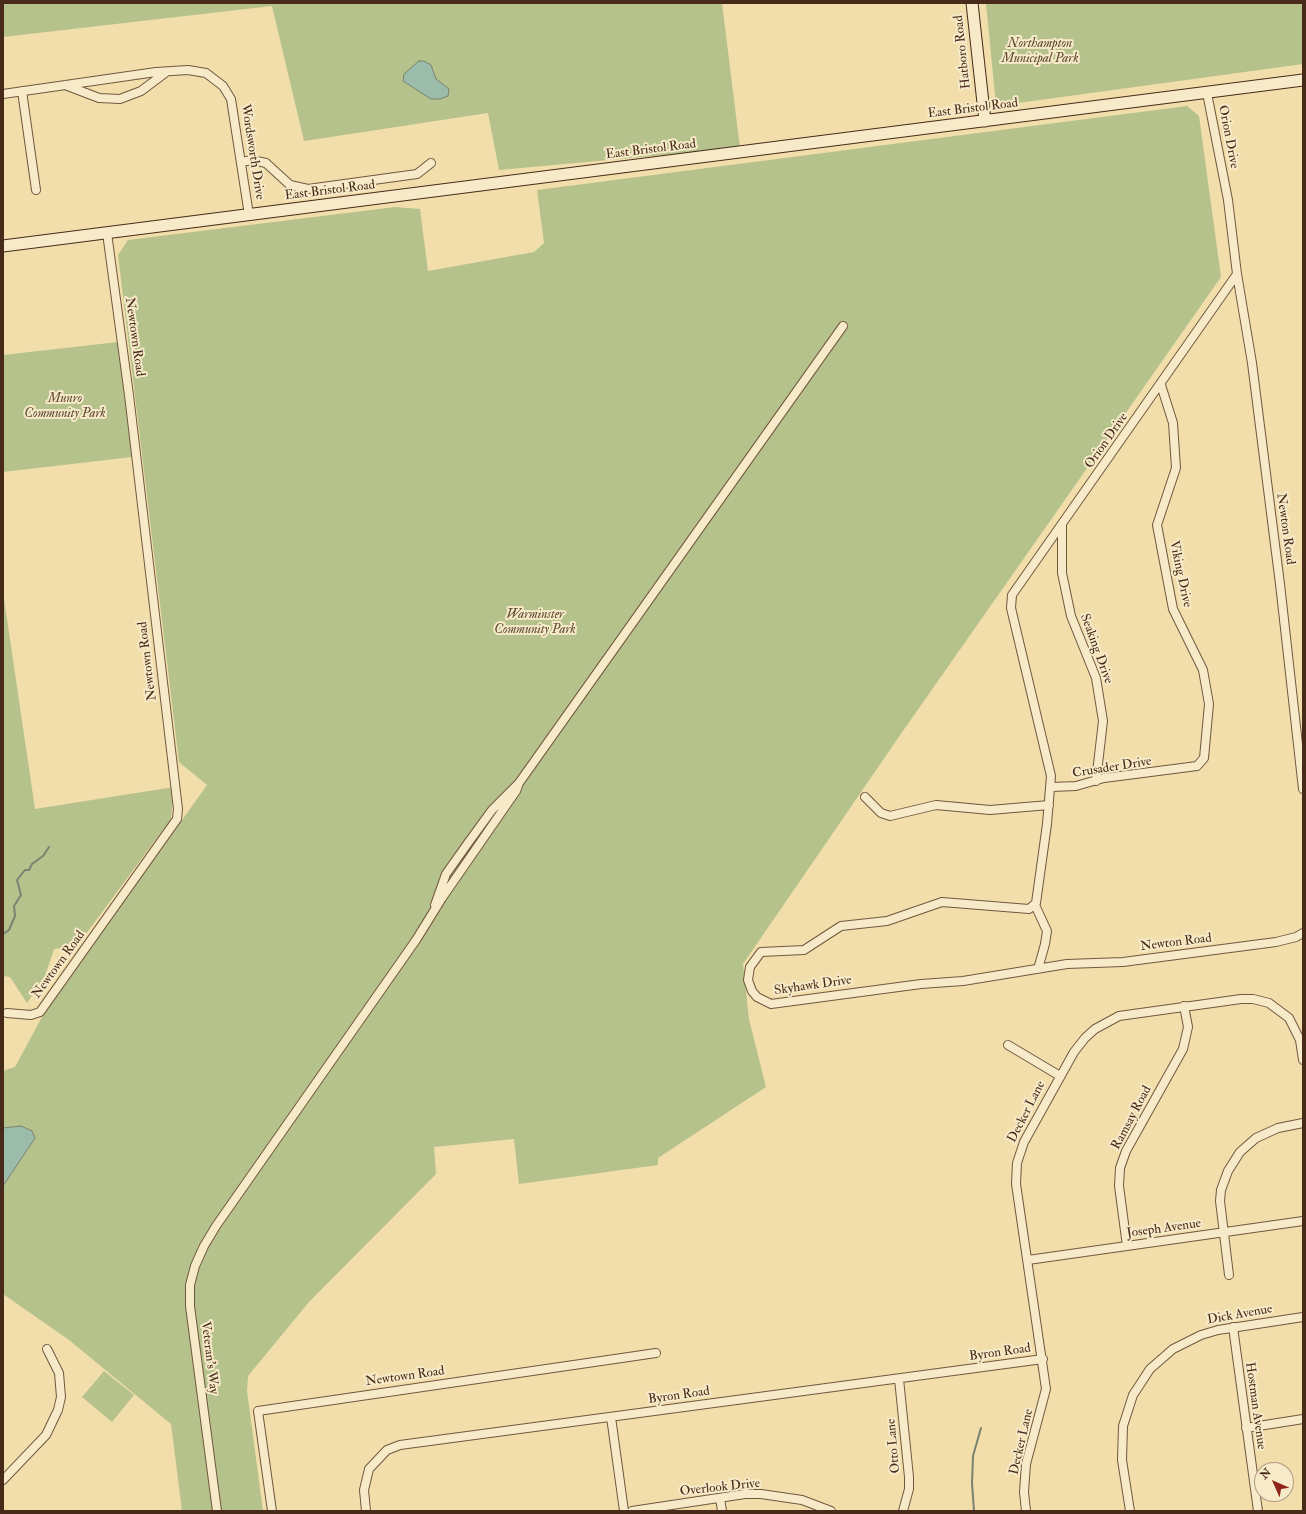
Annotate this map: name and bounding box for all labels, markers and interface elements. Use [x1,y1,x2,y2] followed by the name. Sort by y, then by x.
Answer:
[951,14,975,90] street label: Hatboro Road
[1001,36,1079,67] park label: Northampton Municipal Park
[927,96,1019,122] street label: East Bristol Road
[237,103,267,201] street label: Wordsworth Drive
[1214,104,1242,170] street label: Orion Drive
[605,137,697,163] street label: East Bristol Road
[284,178,376,204] street label: East Bristol Road
[121,296,147,378] street label: Newtown Road
[24,391,106,422] park label: Munro Community Park
[1082,410,1132,472] street label: Orion Drive
[1272,492,1298,566] street label: Newton Road
[1165,539,1195,609] street label: Viking Drive
[494,607,576,638] park label: Warminster Community Park
[1076,612,1116,686] street label: Seaking Drive
[135,620,161,702] street label: Newtown Road
[1071,754,1153,782] street label: Crusader Drive
[29,928,89,1002] street label: Newtown Road
[1139,931,1213,955] street label: Newton Road
[773,973,853,999] street label: Skyhawk Drive
[1005,1079,1049,1145] street label: Decker Lane
[1109,1083,1155,1153] street label: Ramsay Road
[1126,1216,1202,1242] street label: Joseph Avenue
[1206,1302,1274,1328] street label: Dick Avenue
[197,1321,221,1395] street label: Veteran's Way
[968,1341,1032,1365] street label: Byron Road
[1241,1361,1269,1451] street label: Hostman Avenue
[364,1364,446,1390] street label: Newtown Road
[647,1384,711,1408] street label: Byron Road
[1007,1408,1037,1476] street label: Decker Lane
[884,1418,904,1474] street label: Otto Lane
[1254,1462,1294,1502] north arrow
[1258,1466,1274,1482] text: N
[679,1476,761,1500] street label: Overlook Drive

